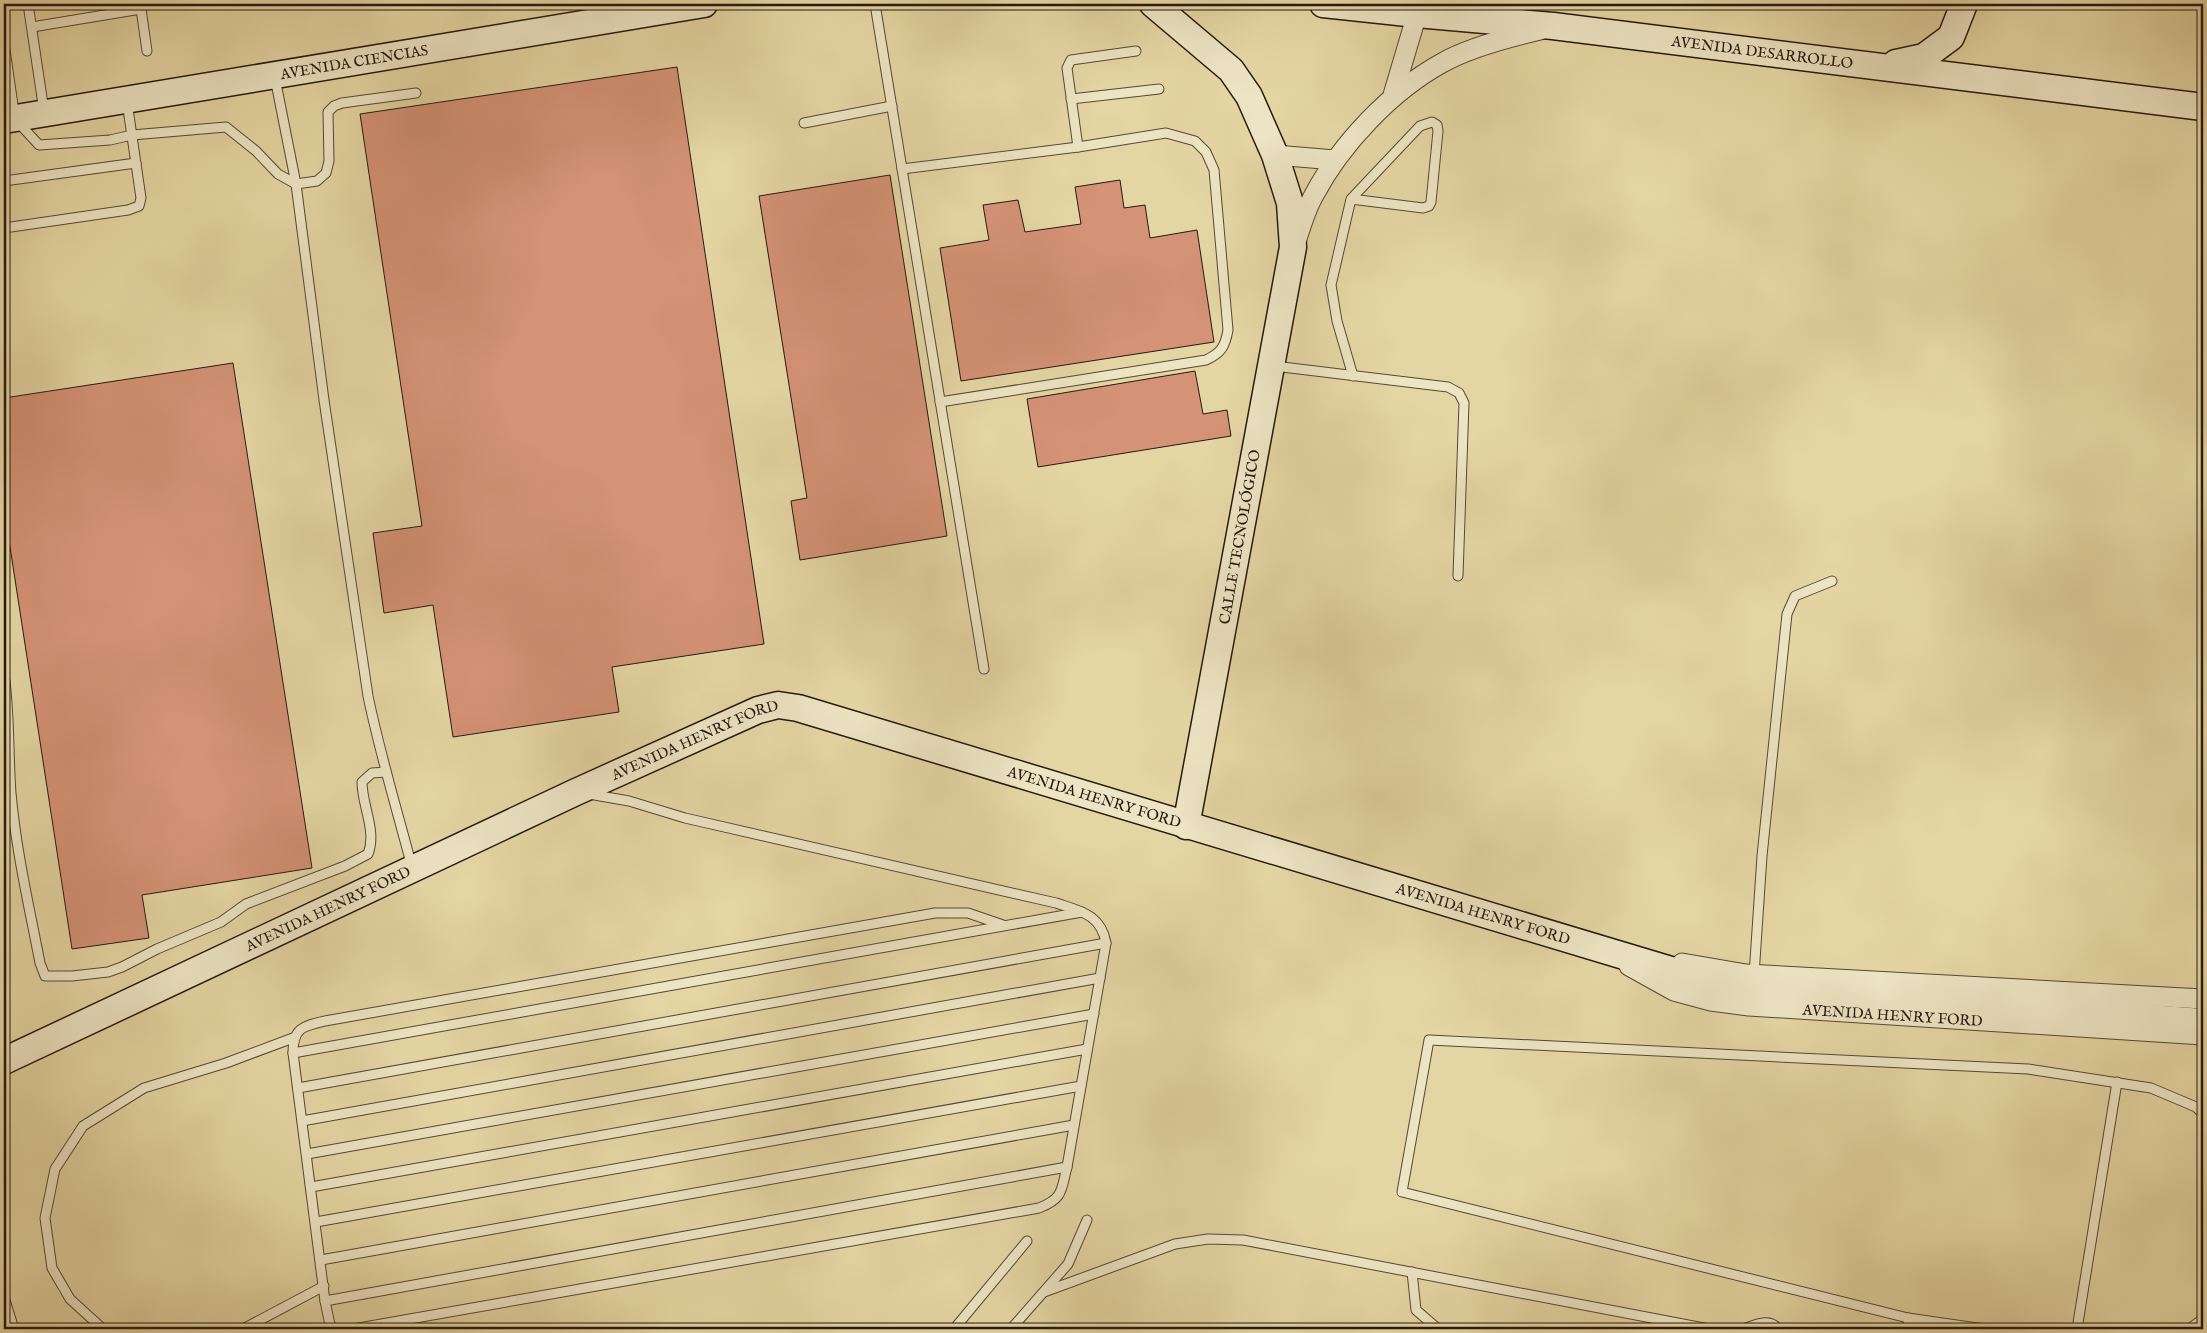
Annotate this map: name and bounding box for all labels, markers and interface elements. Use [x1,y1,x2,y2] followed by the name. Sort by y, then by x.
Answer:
[1669,31,1854,73] street label: AVENIDA DESARROLLO
[278,40,430,84] street label: AVENIDA CIENCIAS
[1215,448,1265,626] street label: CALLE TECNOLÓGICO
[607,696,780,785] street label: AVENIDA HENRY FORD
[1004,762,1184,832] street label: AVENIDA HENRY FORD
[241,862,414,956] street label: AVENIDA HENRY FORD
[1393,878,1572,949] street label: AVENIDA HENRY FORD
[1801,1000,1983,1030] street label: AVENIDA HENRY FORD

